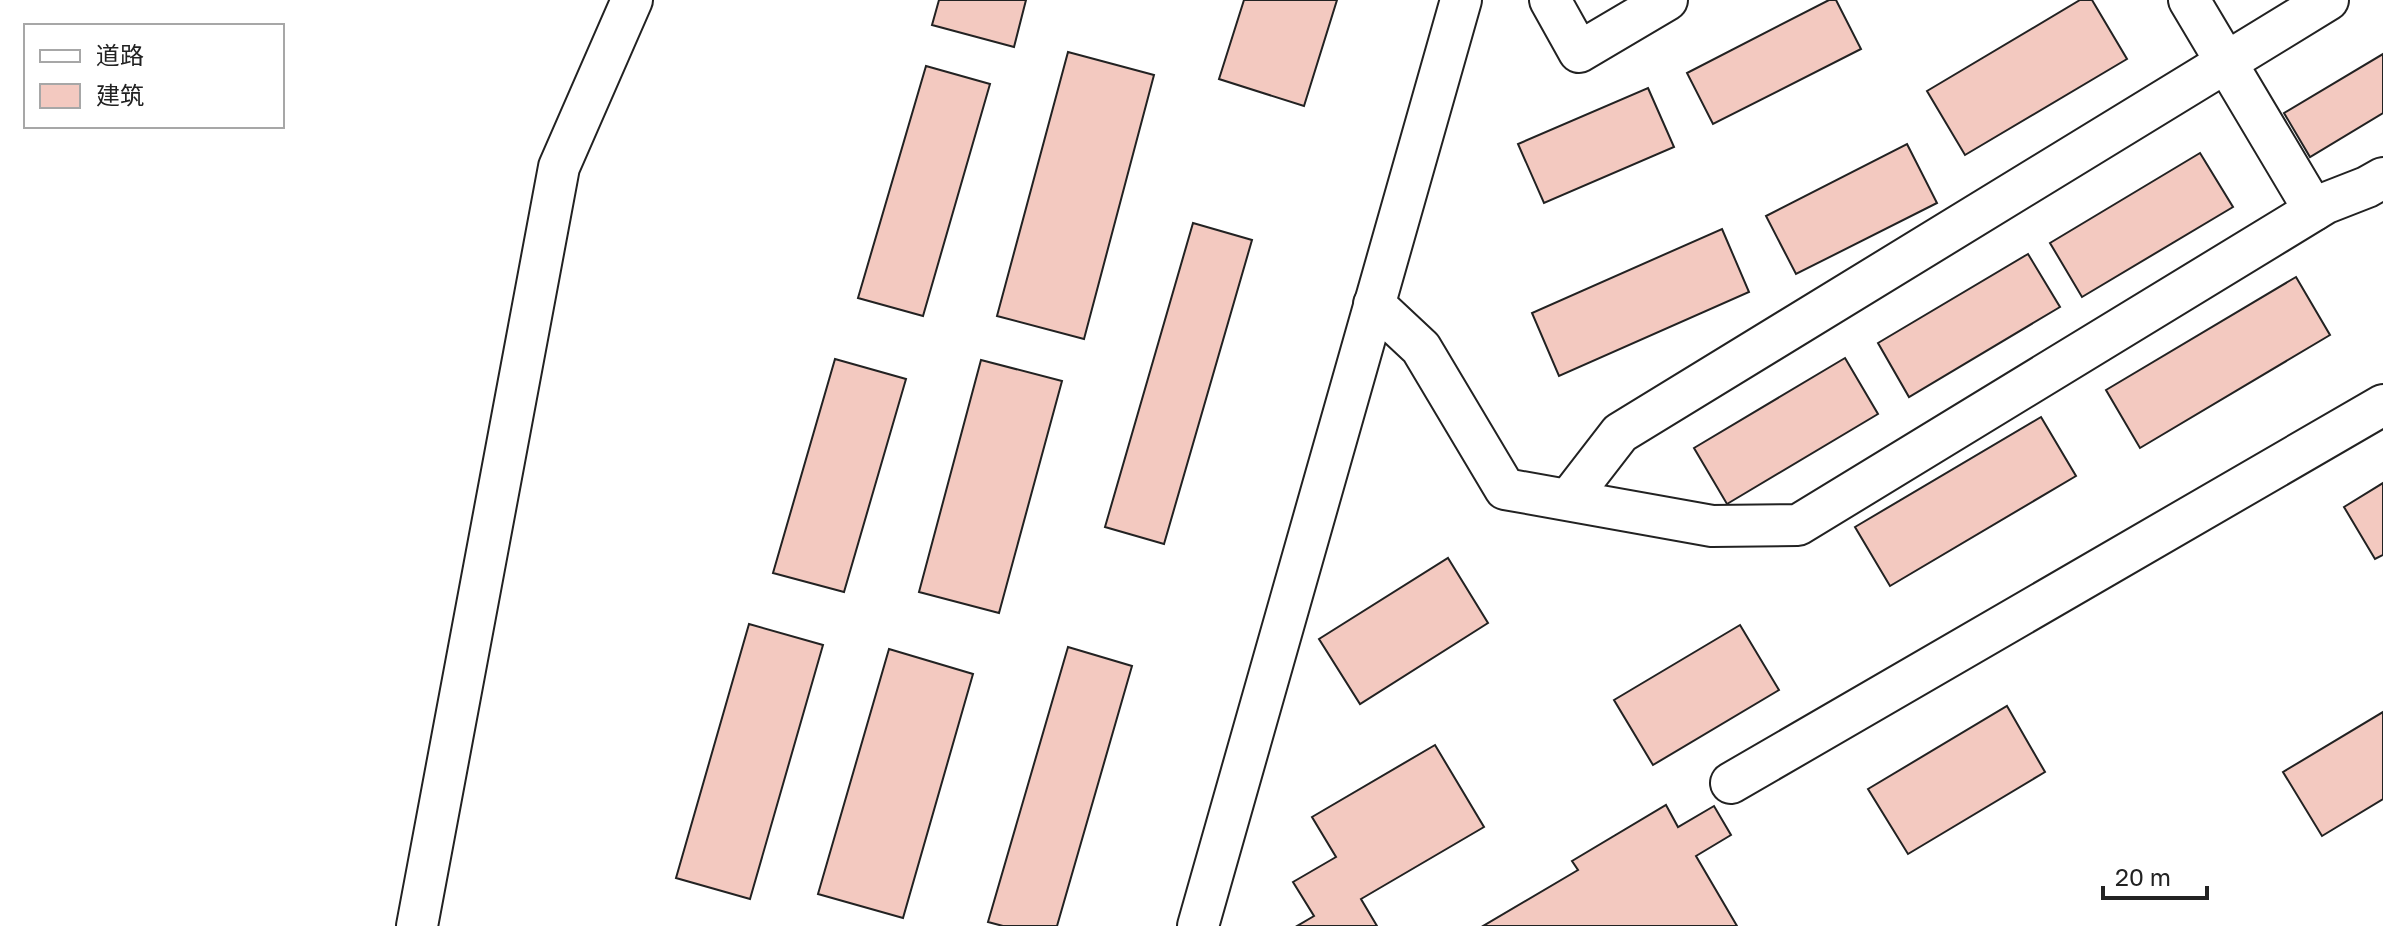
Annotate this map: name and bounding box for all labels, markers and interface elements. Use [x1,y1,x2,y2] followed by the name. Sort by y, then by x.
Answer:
[24,24,284,128] legend
[96,40,144,69] text: 道路
[96,80,144,109] text: 建筑
[2103,850,2207,900] scale bar
[2115,862,2171,891] text: 20 m

